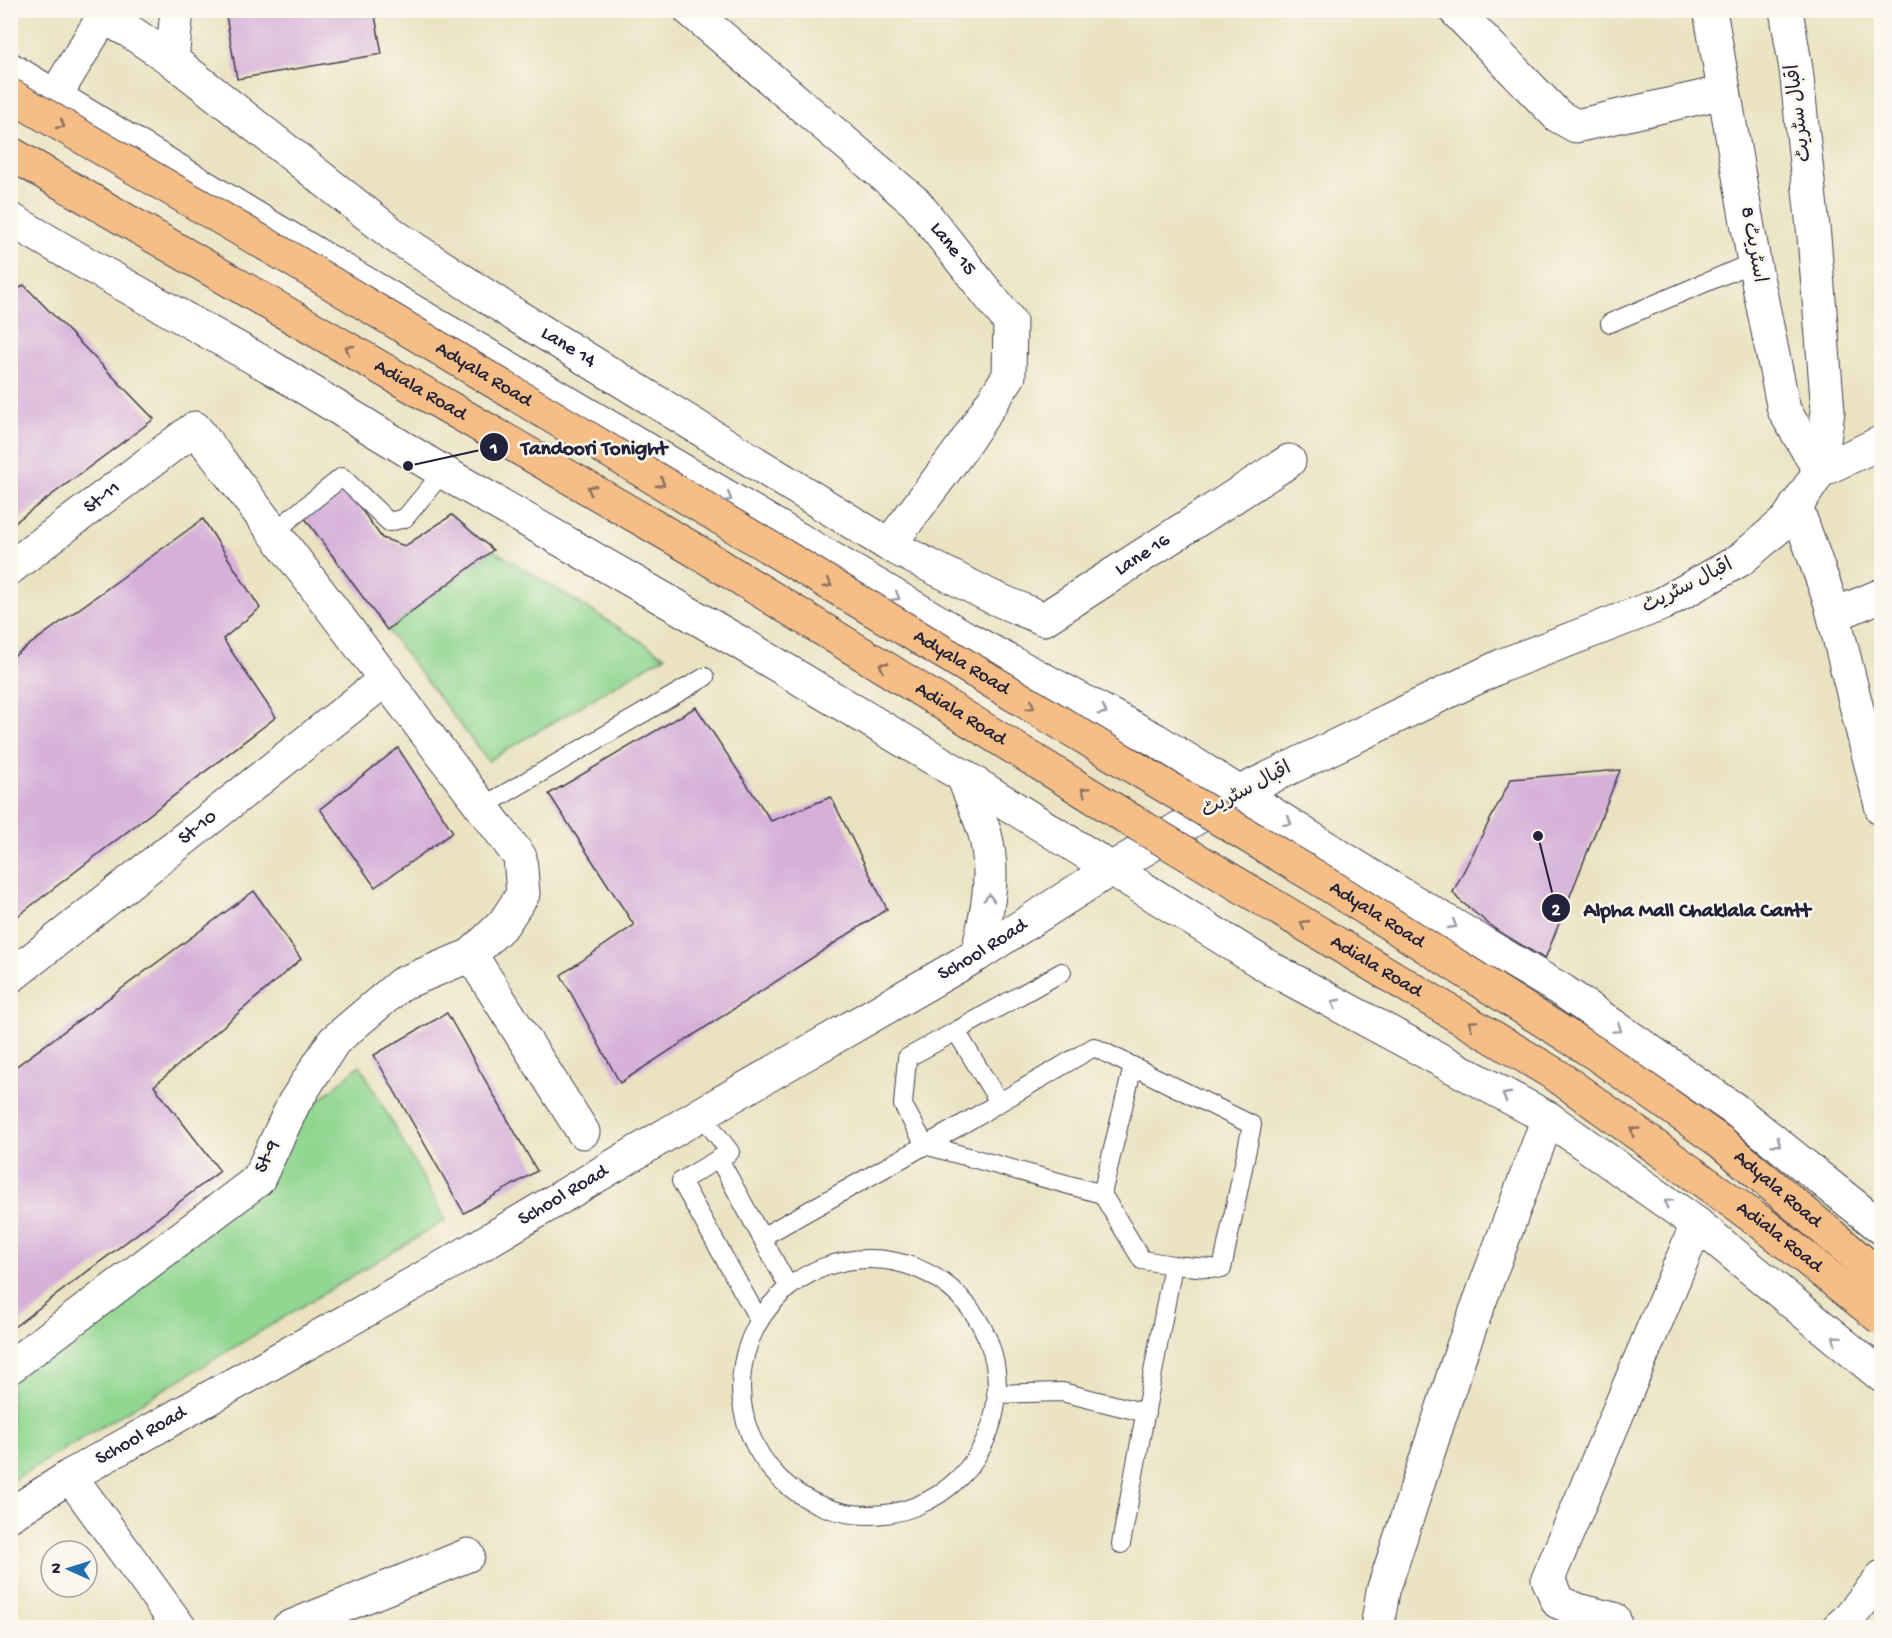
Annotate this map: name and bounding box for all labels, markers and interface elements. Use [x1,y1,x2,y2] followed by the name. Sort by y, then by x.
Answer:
[1782,63,1817,163] street label: اقبال سٹریٹ
[55,117,65,129] one-way arrow
[1734,205,1771,285] street label: اسٹریٹ 8
[924,218,981,280] street label: Lane 15
[536,322,600,374] street label: Lane 14
[431,337,538,414] street label: Adyala Road
[345,345,355,357] one-way arrow
[370,355,472,428] street label: Adiala Road
[479,427,679,466] callout: Tandoori Tonight
[519,438,669,463] text: Tandoori Tonight
[489,439,498,460] text: 1
[655,476,665,488] one-way arrow
[80,477,125,519] street label: St-11
[587,485,597,497] one-way arrow
[722,490,732,502] one-way arrow
[1111,529,1175,582] street label: Lane 16
[1638,553,1737,620] street label: اقبال سٹریٹ
[822,576,832,588] one-way arrow
[890,589,900,601] one-way arrow
[909,625,1016,702] street label: Adyala Road
[879,662,889,674] one-way arrow
[911,678,1012,753] street label: Adiala Road
[1025,698,1035,710] one-way arrow
[1097,704,1108,716] one-way arrow
[1198,757,1296,824] street label: اقبال سٹریٹ
[1081,787,1092,798] one-way arrow
[174,806,222,850] street label: St-10
[1282,815,1292,827] one-way arrow
[1325,877,1431,955] street label: Adyala Road
[1541,889,1822,928] callout: Alpha Mall Chaklala Cantt
[982,893,995,902] one-way arrow
[1582,900,1813,925] text: Alpha Mall Chaklala Cantt
[1552,901,1561,922] text: 2
[934,913,1034,986] street label: School Road
[1447,918,1457,930] one-way arrow
[1300,919,1310,931] one-way arrow
[1326,931,1428,1005] street label: Adiala Road
[1330,999,1341,1010] one-way arrow
[1468,1019,1478,1031] one-way arrow
[1612,1022,1623,1033] one-way arrow
[1502,1091,1513,1103] one-way arrow
[1630,1127,1641,1138] one-way arrow
[1770,1136,1781,1147] one-way arrow
[250,1137,286,1177] street label: St-9
[1728,1146,1828,1235] street label: Adyala Road
[514,1159,614,1231] street label: School Road
[1731,1197,1829,1280] street label: Adiala Road
[1664,1199,1675,1210] one-way arrow
[1832,1335,1843,1346] one-way arrow
[92,1400,192,1471] street label: School Road
[39,1539,99,1599] north arrow
[48,1562,67,1574] text: N

